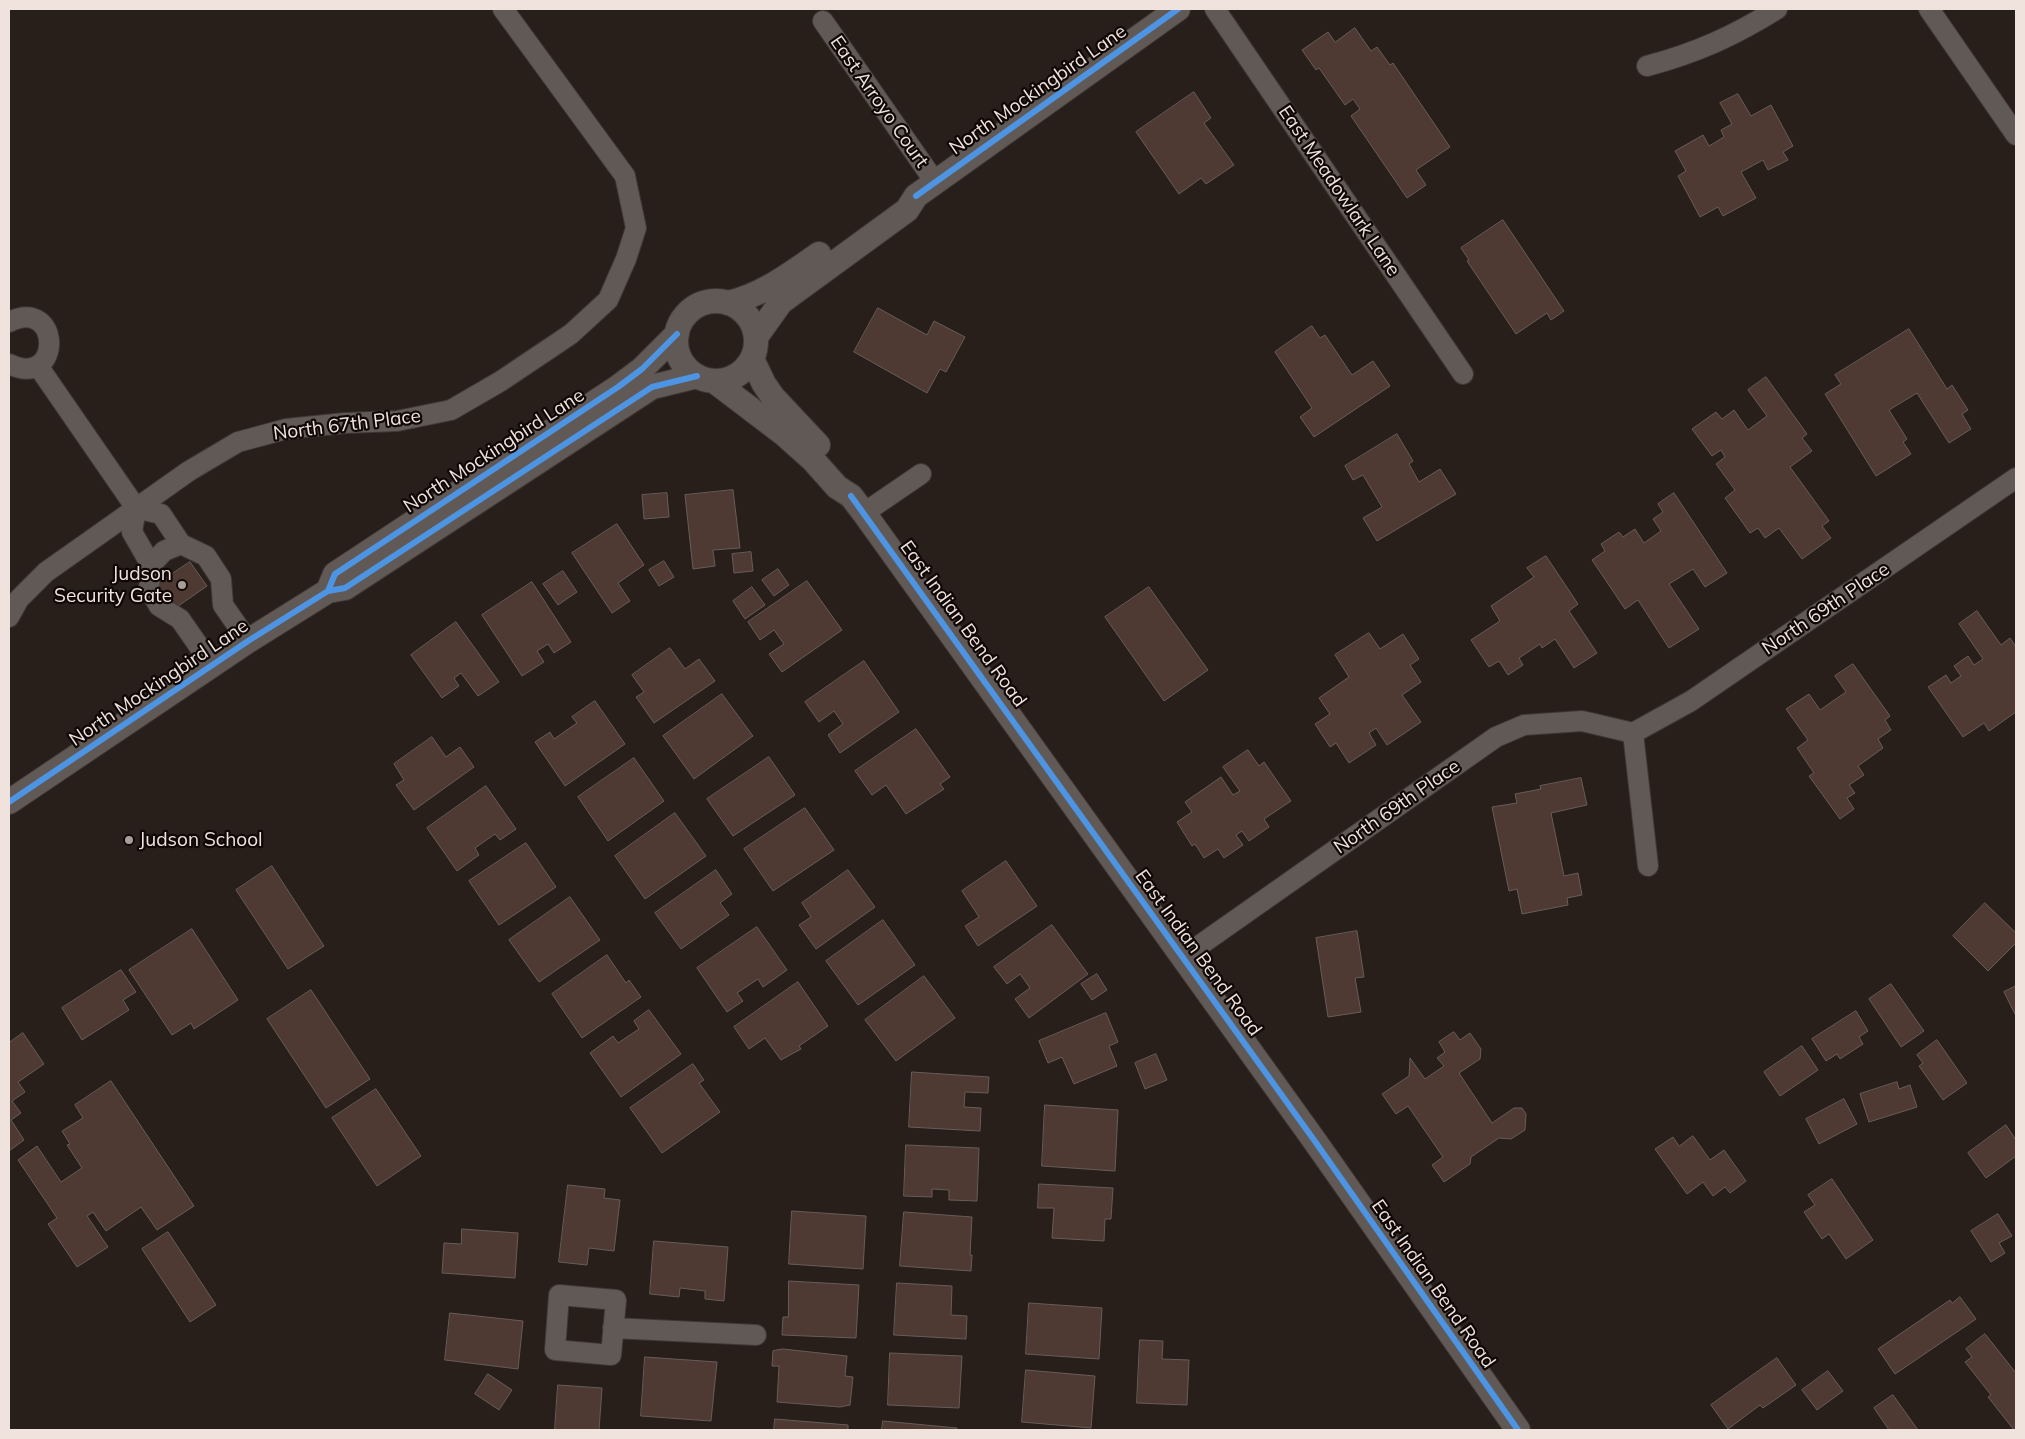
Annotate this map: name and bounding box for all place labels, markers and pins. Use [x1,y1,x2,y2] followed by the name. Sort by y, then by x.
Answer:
[54,563,172,607] place label: Judson Security Gate
[176,579,188,591] marker: Judson Security Gate
[139,829,263,851] place label: Judson School
[123,834,135,846] marker: Judson School

